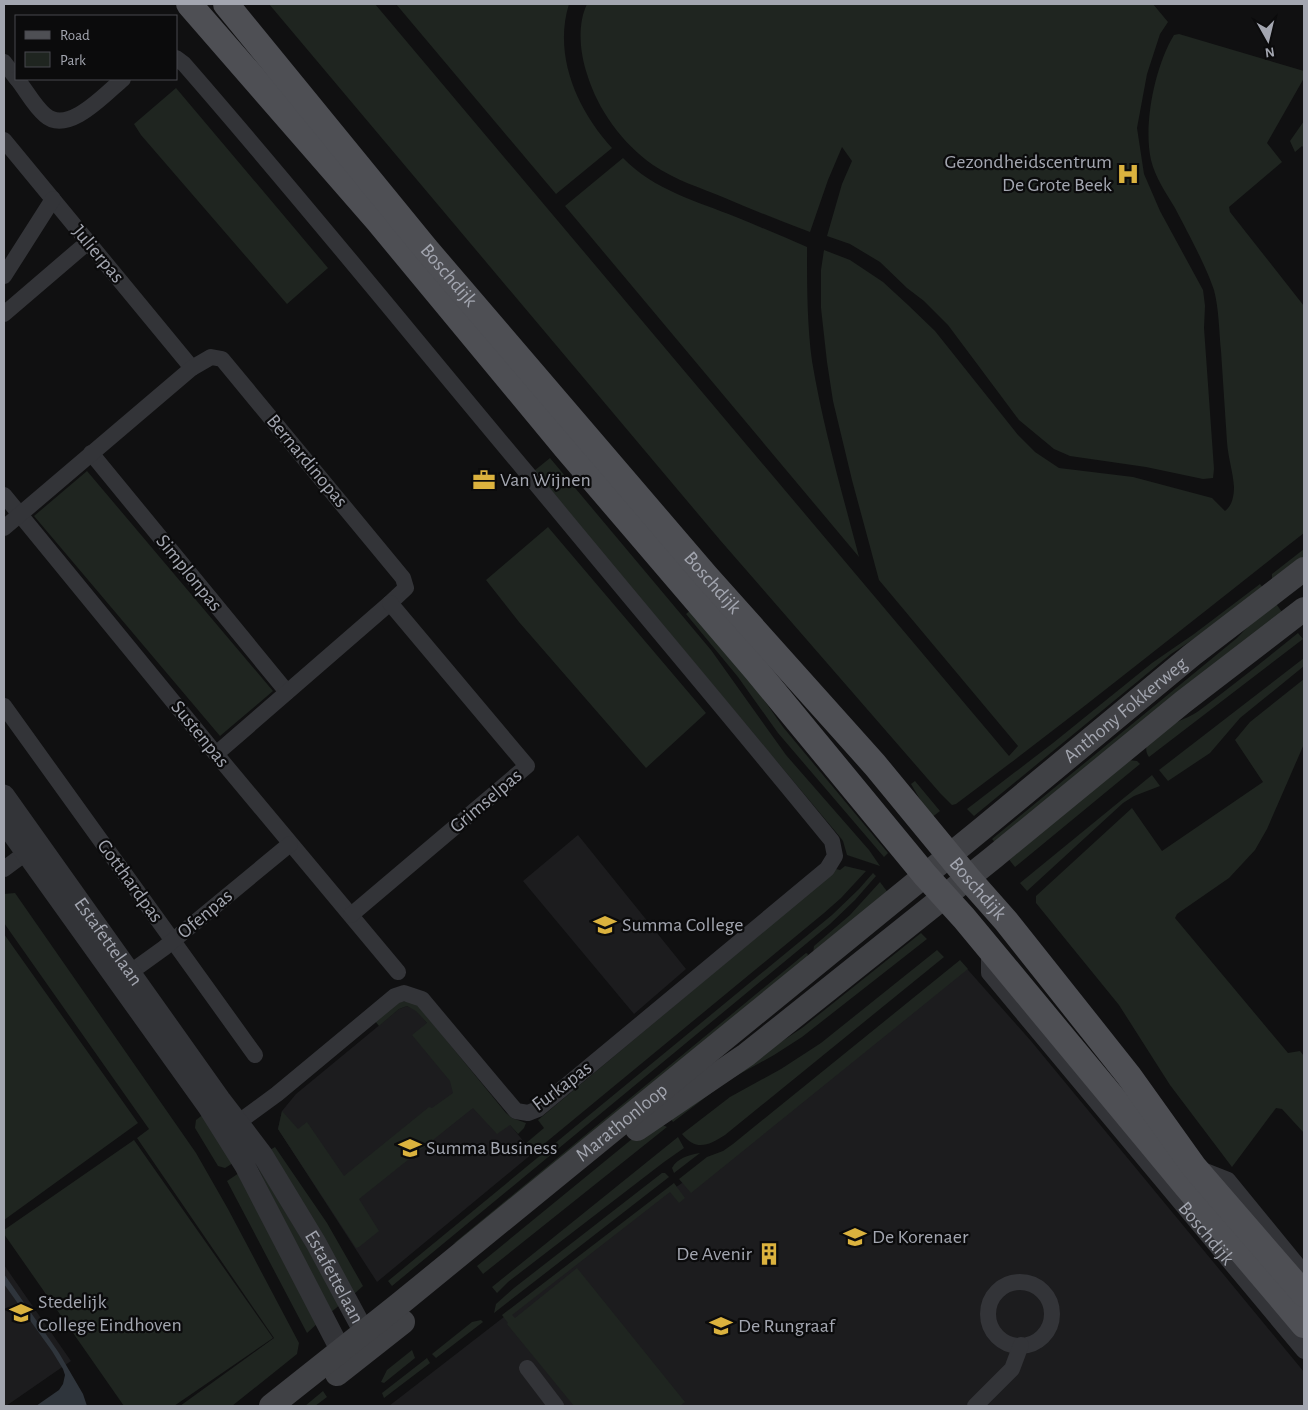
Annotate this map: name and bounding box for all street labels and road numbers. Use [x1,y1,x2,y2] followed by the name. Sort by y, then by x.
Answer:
[68,221,128,287] street label: Julierpas
[416,240,481,311] street label: Boschdijk
[263,411,351,511] street label: Bernardinopas
[152,531,226,615] street label: Simplonpas
[680,548,745,618] street label: Boschdijk
[1060,653,1191,767] street label: Anthony Fokkerweg
[167,697,233,771] street label: Sustenpas
[446,765,526,837] street label: Grimselpas
[93,836,167,926] street label: Gotthardpas
[945,854,1010,924] street label: Boschdijk
[174,886,236,942] street label: Ofenpas
[70,894,146,989] street label: Estafettelaan
[528,1057,596,1115] street label: Furkapas
[572,1080,671,1166] street label: Marathonloop
[1174,1198,1238,1269] street label: Boschdijk
[301,1227,368,1327] street label: Estafettelaan

